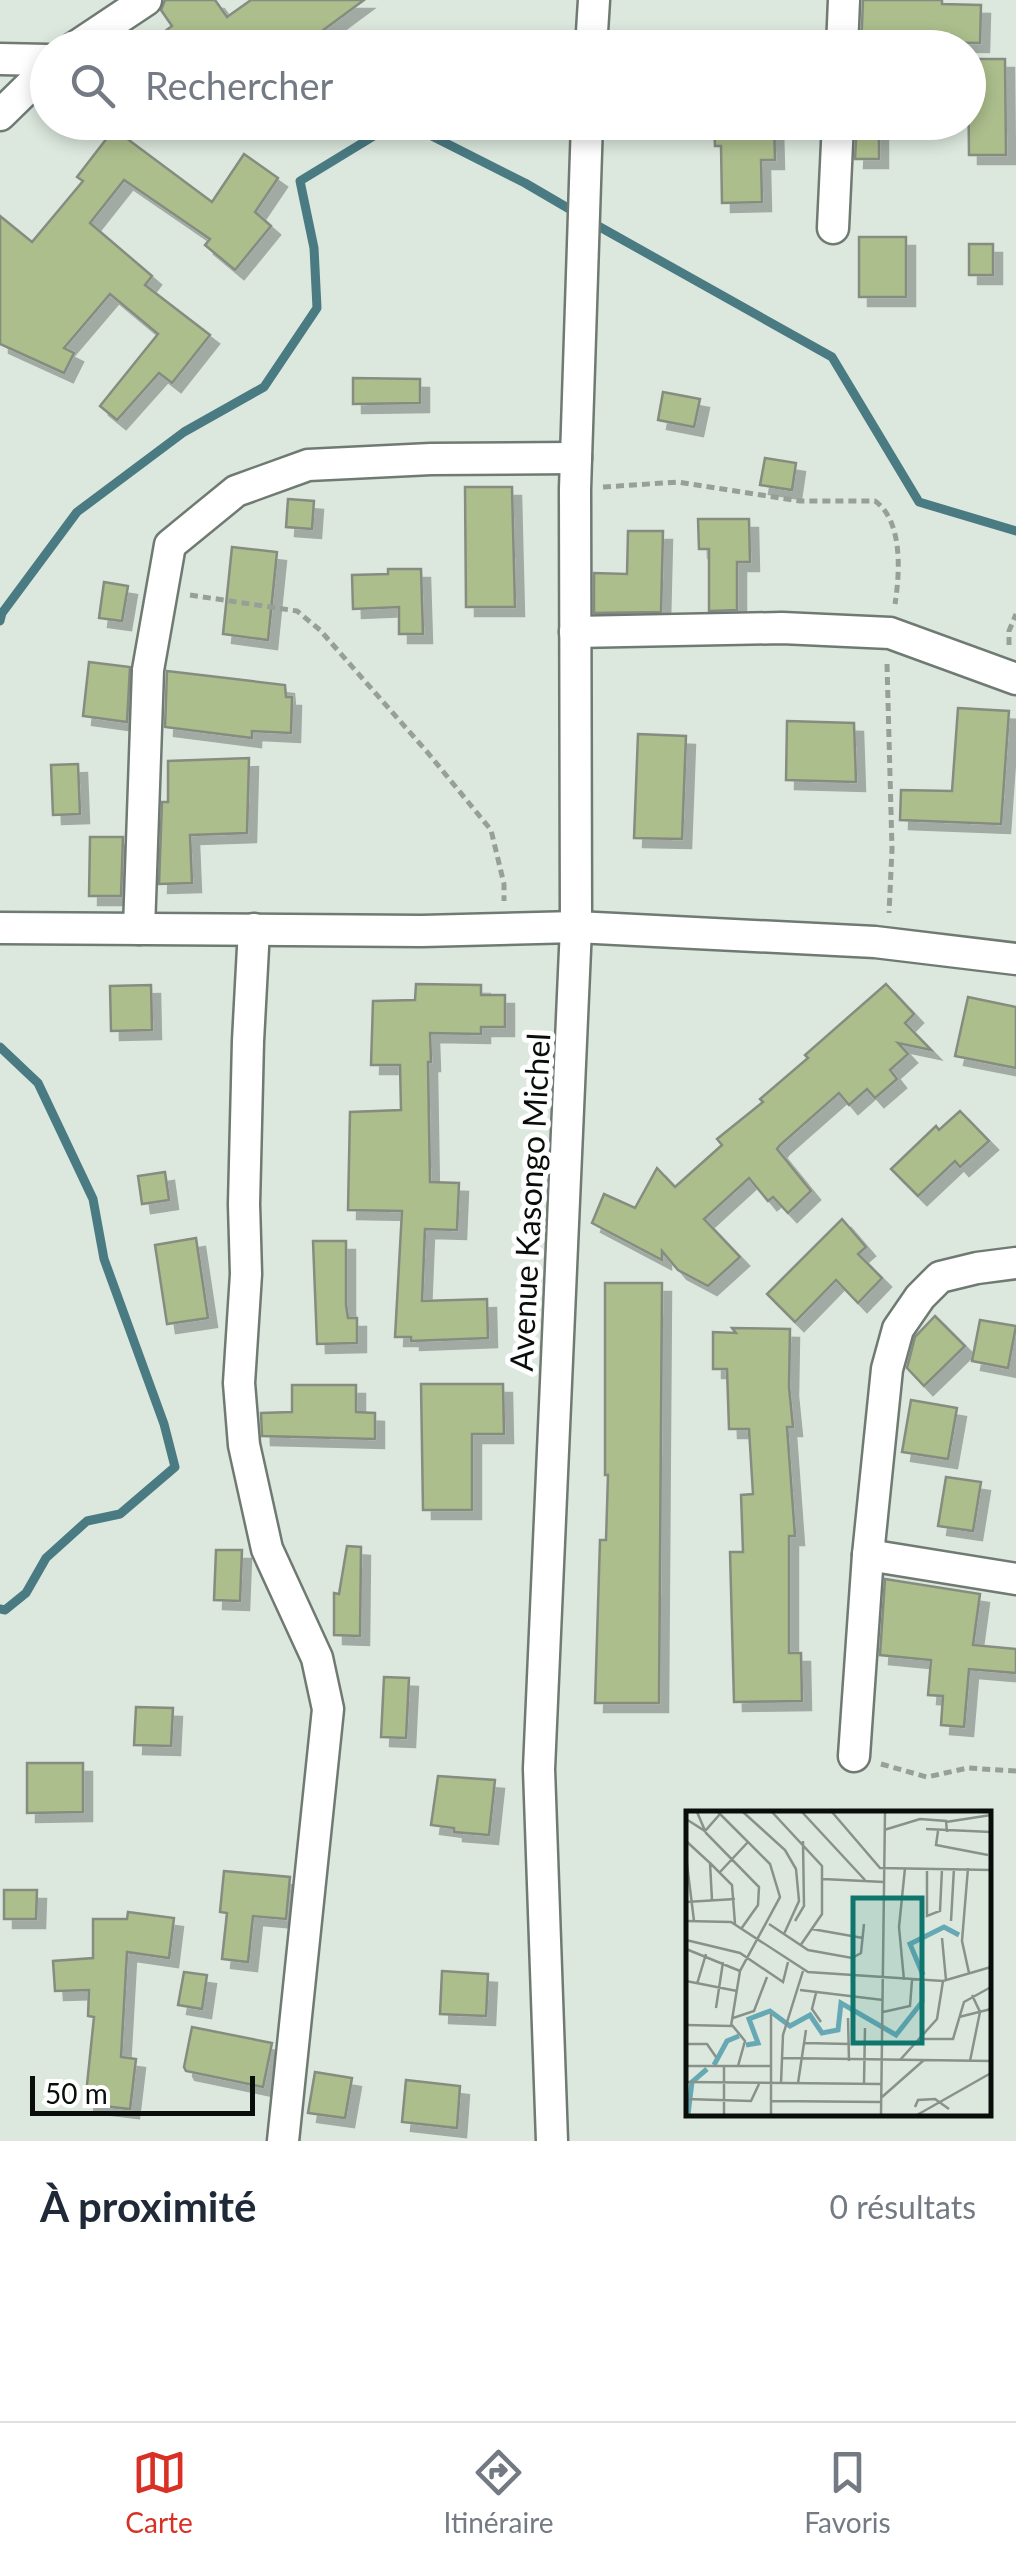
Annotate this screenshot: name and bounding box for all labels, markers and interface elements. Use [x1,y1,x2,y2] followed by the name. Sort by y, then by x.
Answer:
[30,30,986,140] search box
[65,58,120,113] icon: search
[145,62,333,108] text: Rechercher
[501,1032,557,1372] street label: Avenue Kasongo Michel
[686,1811,991,2116] inset map
[30,2071,255,2116] scale bar
[45,2076,108,2110] text: 50 m
[40,2181,256,2231] text: À proximité
[830,2187,976,2226] text: 0 résultats
[125,2445,193,2539] tab: Carte
[444,2445,554,2539] tab: Itinéraire
[804,2445,891,2539] tab: Favoris

